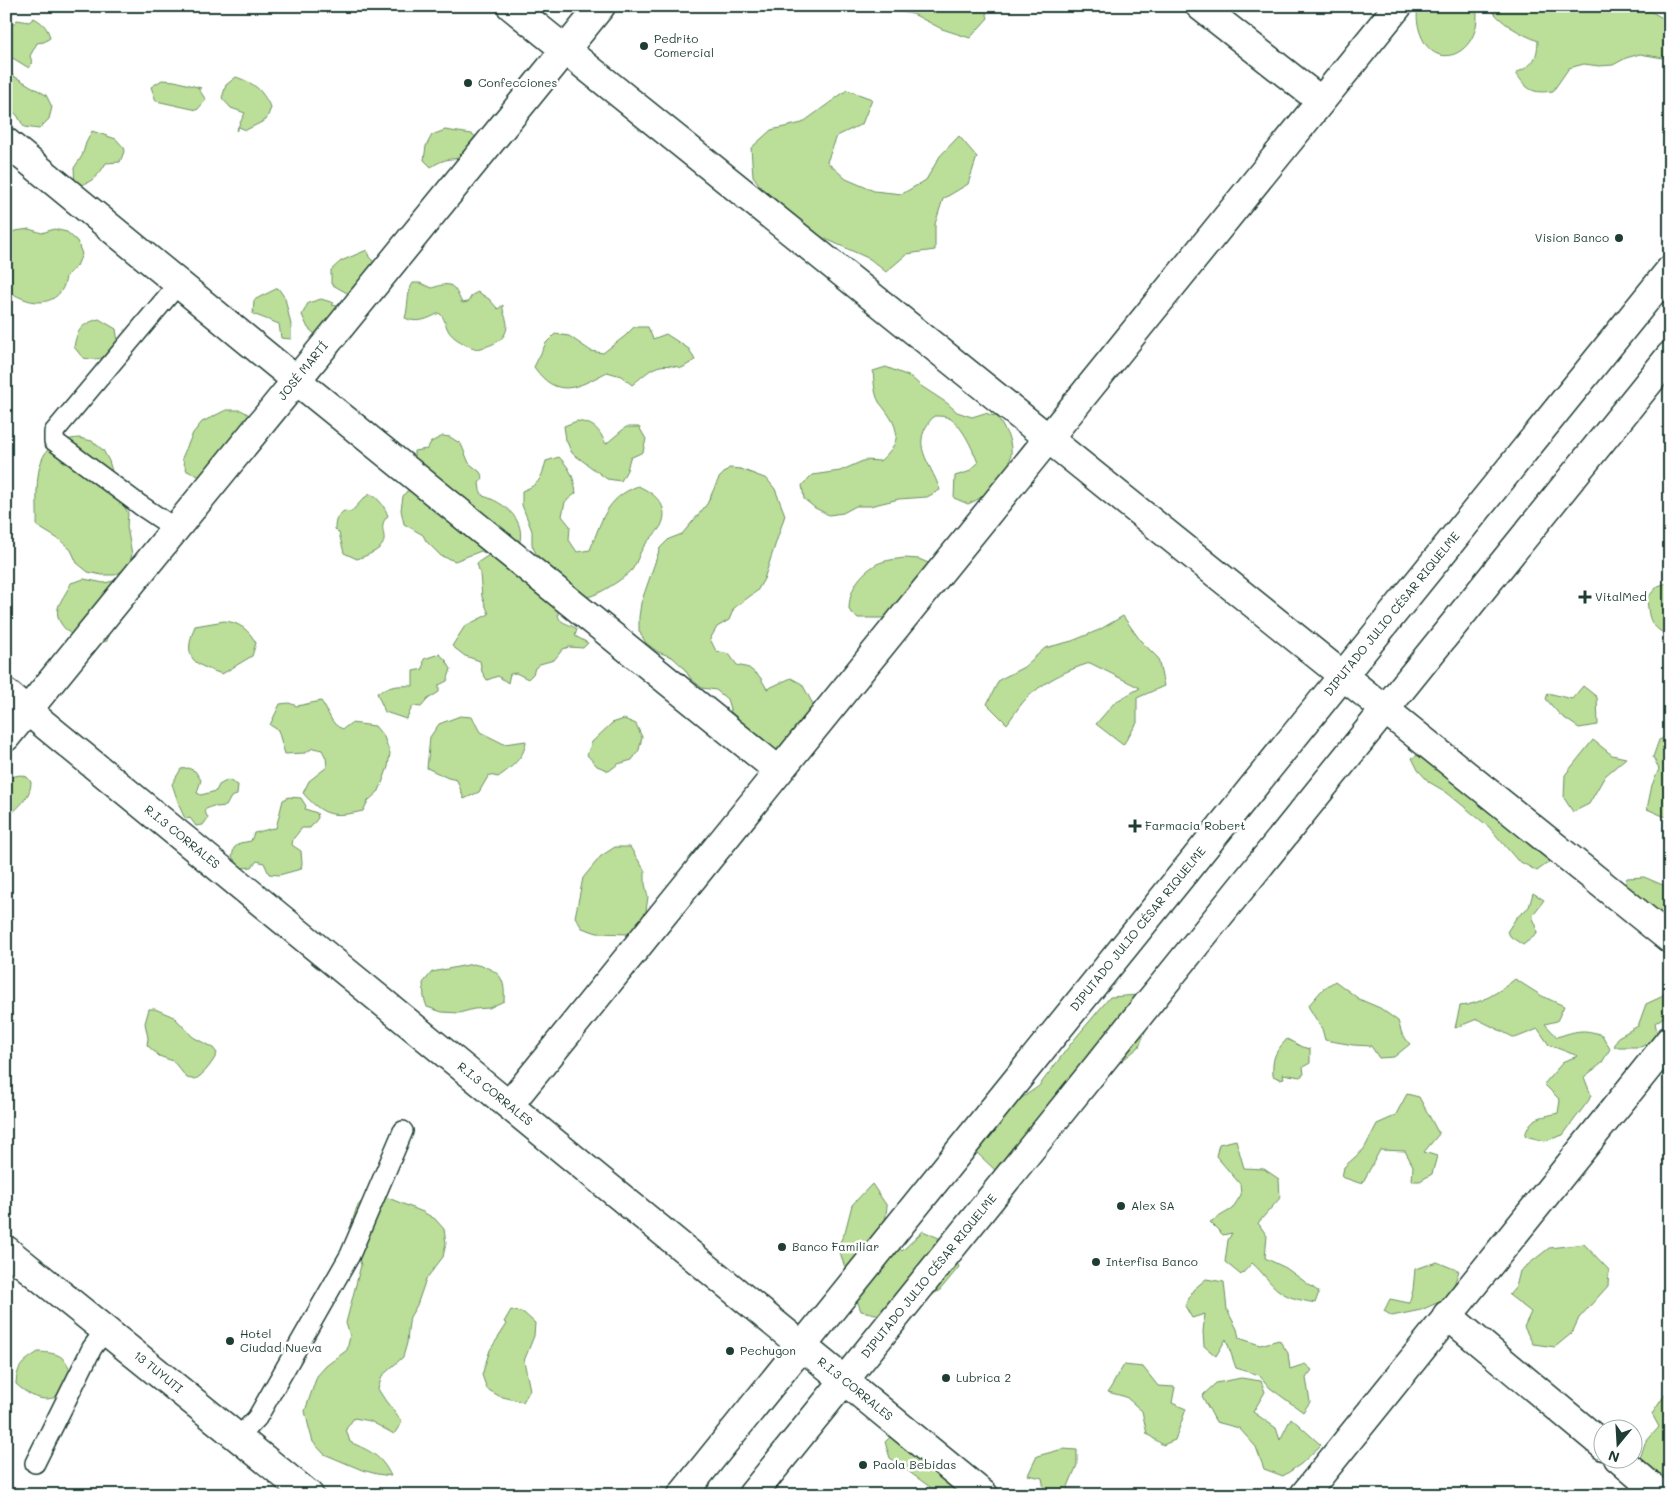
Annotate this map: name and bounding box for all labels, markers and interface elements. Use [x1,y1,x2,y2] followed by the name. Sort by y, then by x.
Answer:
[654,30,714,60] place label: Pedrito Comercial
[638,40,650,52] marker: Pedrito Comercial
[478,74,557,90] place label: Confecciones
[462,77,474,89] marker: Confecciones
[1535,229,1609,245] place label: Vision Banco
[1613,232,1625,244] marker: Vision Banco
[274,338,331,403] street label: JOSÉ MARTÍ
[1320,528,1463,699] street label: DIPUTADO JULIO CÉSAR RIQUELME
[1595,588,1647,604] place label: VitalMed
[1579,591,1591,603] marker: VitalMed
[142,801,224,872] street label: R.I.3 CORRALES
[1145,817,1245,833] place label: Farmacia Robert
[1129,820,1141,832] marker: Farmacia Robert
[1066,843,1209,1014] street label: DIPUTADO JULIO CÉSAR RIQUELME
[455,1058,537,1129] street label: R.I.3 CORRALES
[857,1190,1000,1361] street label: DIPUTADO JULIO CÉSAR RIQUELME
[1131,1197,1175,1213] place label: Alex SA
[1115,1200,1127,1212] marker: Alex SA
[792,1238,879,1254] place label: Banco Familiar
[776,1241,788,1253] marker: Banco Familiar
[1106,1253,1198,1269] place label: Interfisa Banco
[1090,1256,1102,1268] marker: Interfisa Banco
[240,1325,322,1355] place label: Hotel Ciudad Nueva
[224,1335,236,1347] marker: Hotel Ciudad Nueva
[740,1342,796,1358] place label: Pechugon
[724,1345,736,1357] marker: Pechugon
[131,1347,186,1396] street label: 13 TUYUTI
[815,1353,897,1424] street label: R.I.3 CORRALES
[956,1369,1011,1385] place label: Lubrica 2
[940,1372,952,1384] marker: Lubrica 2
[1594,1418,1644,1468] north arrow
[1606,1446,1622,1468] text: N
[873,1456,957,1472] place label: Paola Bebidas
[857,1459,869,1471] marker: Paola Bebidas

